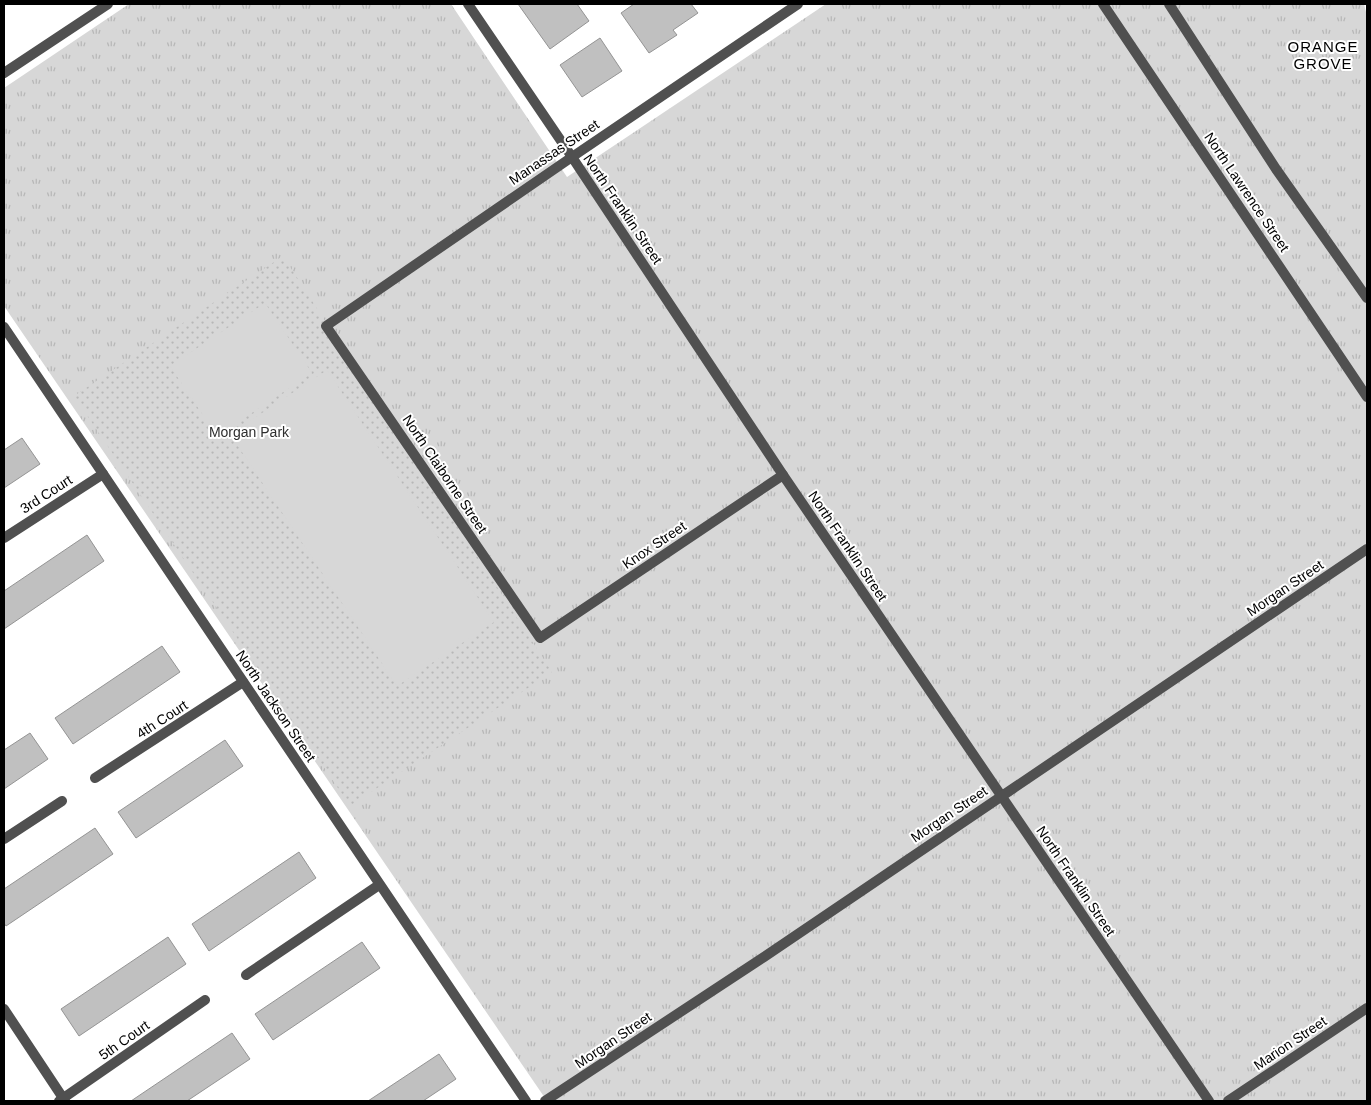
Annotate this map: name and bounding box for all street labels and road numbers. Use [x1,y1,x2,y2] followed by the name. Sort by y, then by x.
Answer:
[506,116,602,188] street label: Manassas Street
[1201,129,1293,255] street label: North Lawrence Street
[580,151,666,267] street label: North Franklin Street
[399,412,491,536] street label: North Claiborne Street
[17,471,75,517] street label: 3rd Court
[805,488,891,604] street label: North Franklin Street
[619,518,689,572] street label: Knox Street
[1244,557,1326,619] street label: Morgan Street
[233,647,319,765] street label: North Jackson Street
[133,697,191,741] street label: 4th Court
[908,783,990,845] street label: Morgan Street
[1033,823,1119,939] street label: North Franklin Street
[572,1009,654,1071] street label: Morgan Street
[1251,1013,1329,1073] street label: Marion Street
[96,1017,152,1063] street label: 5th Court

